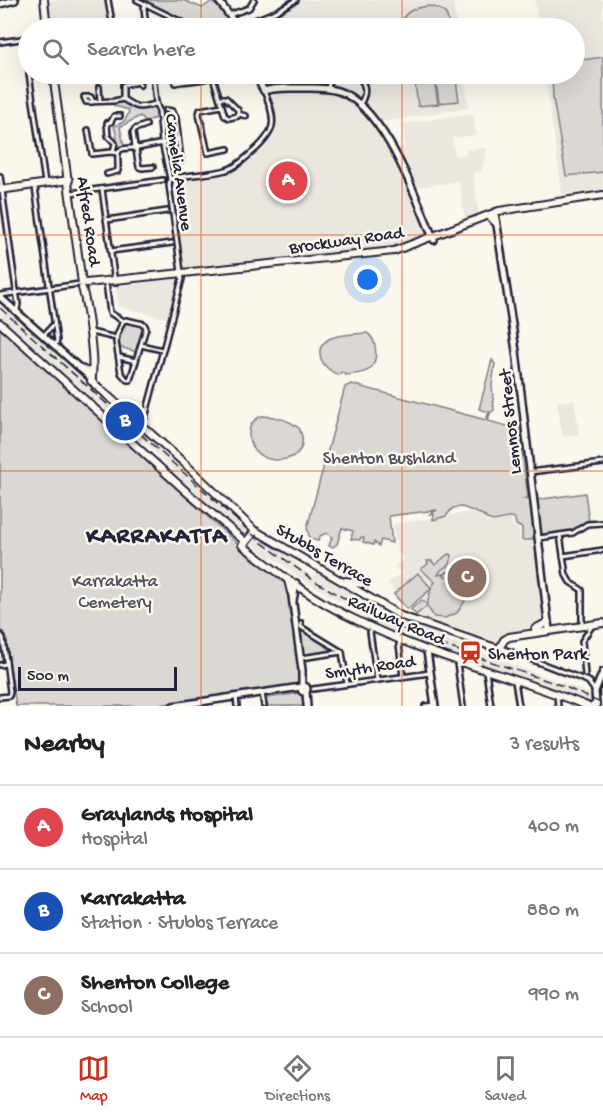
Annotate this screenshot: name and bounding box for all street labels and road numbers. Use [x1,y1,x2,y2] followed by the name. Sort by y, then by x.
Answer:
[159,112,196,233] street label: Camelia Avenue
[71,175,104,269] street label: Alfred Road
[287,223,406,260] street label: Brockway Road
[495,367,527,475] street label: Lemnos Street
[272,520,377,593] street label: Stubbs Terrace
[344,591,449,652] street label: Railway Road
[324,652,418,685] street label: Smyth Road

